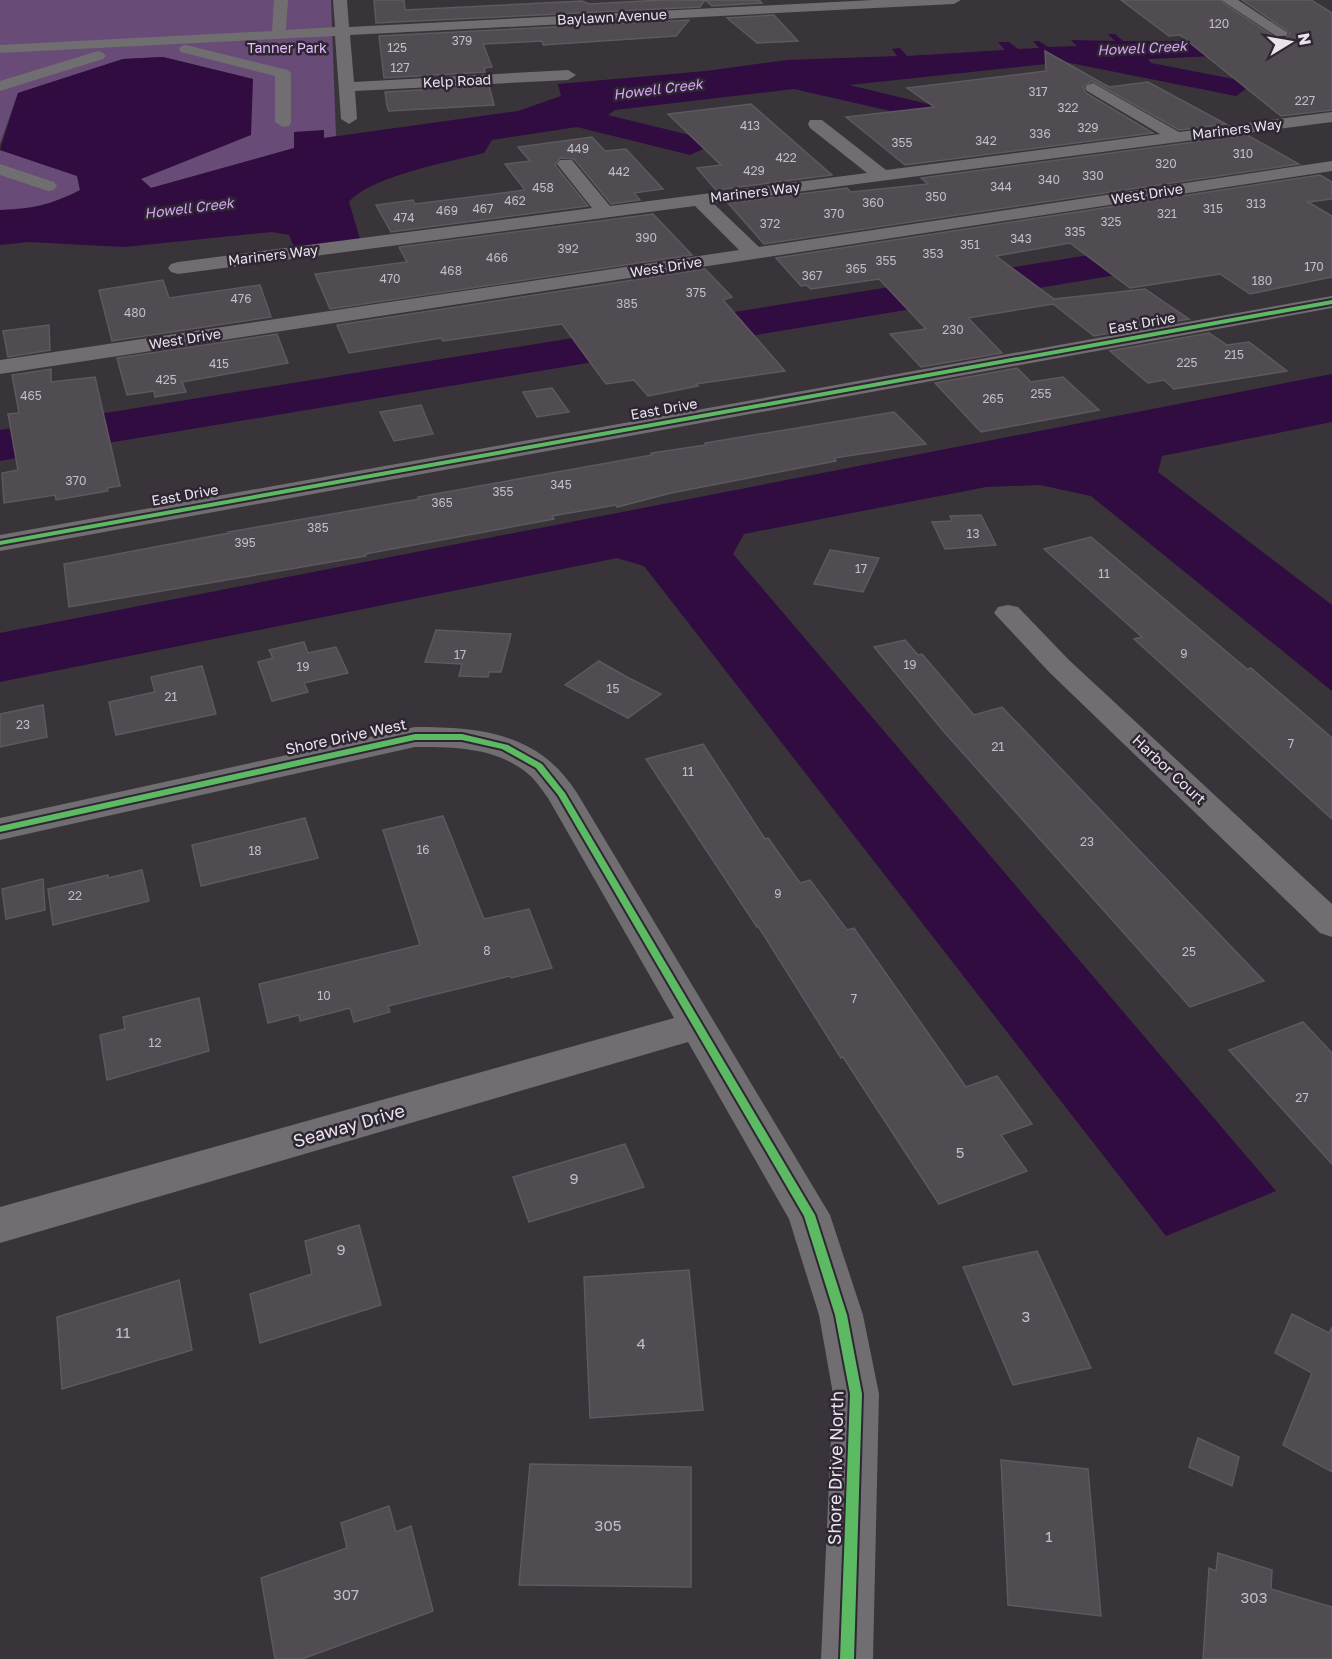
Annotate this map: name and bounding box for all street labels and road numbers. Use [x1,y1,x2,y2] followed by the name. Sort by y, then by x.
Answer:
[557,5,667,28] street label: Baylawn Avenue
[422,70,492,91] street label: Kelp Road
[1191,115,1283,142] street label: Mariners Way
[709,178,801,205] street label: Mariners Way
[1110,179,1184,208] street label: West Drive
[227,241,319,268] street label: Mariners Way
[629,252,703,281] street label: West Drive
[1107,308,1177,337] street label: East Drive
[148,324,222,353] street label: West Drive
[629,394,699,423] street label: East Drive
[150,480,220,509] street label: East Drive
[284,714,408,758] street label: Shore Drive West
[1129,731,1210,808] street label: Harbor Court
[290,1099,407,1151] street label: Seaway Drive
[823,1391,847,1545] street label: Shore Drive North

